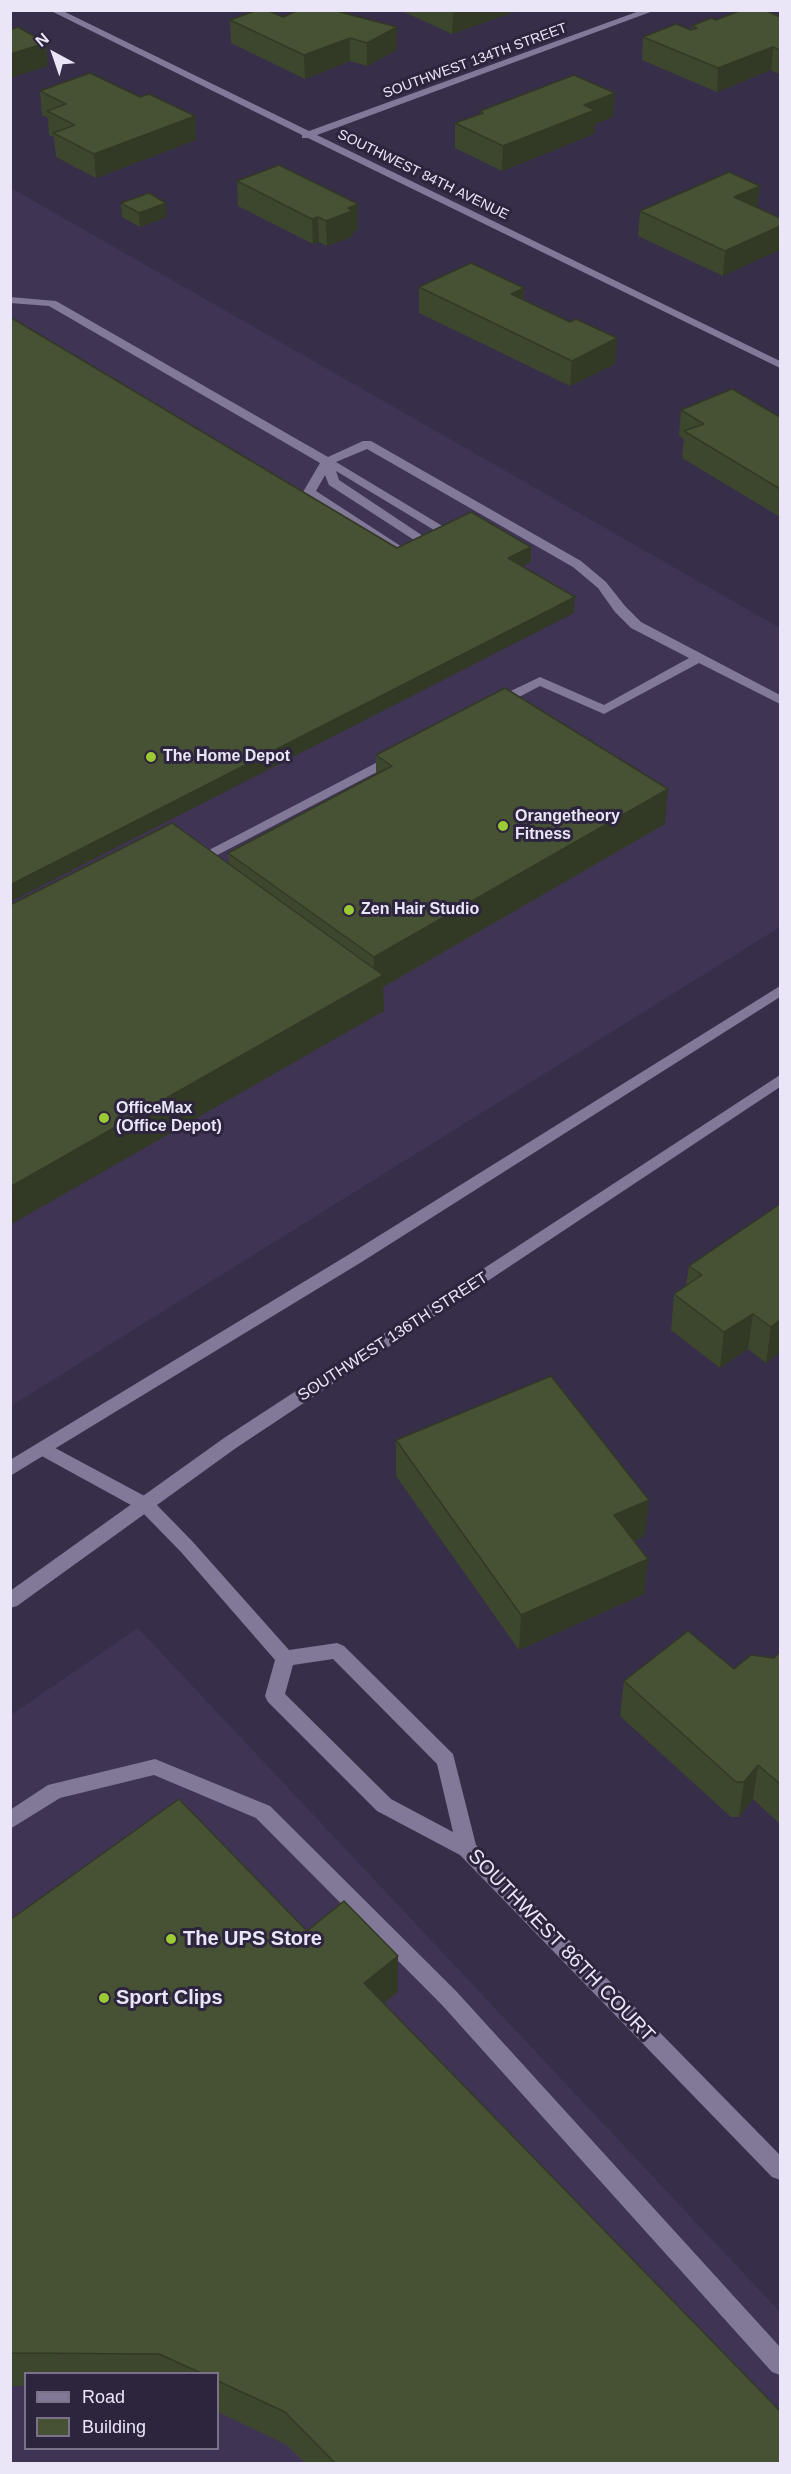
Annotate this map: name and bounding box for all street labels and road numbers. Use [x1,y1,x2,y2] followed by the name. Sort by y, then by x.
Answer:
[381,20,569,102] street label: SOUTHWEST 134TH STREET
[335,126,511,224] street label: SOUTHWEST 84TH AVENUE
[295,1268,491,1406] street label: SOUTHWEST 136TH STREET
[463,1845,659,2047] street label: SOUTHWEST 86TH COURT

